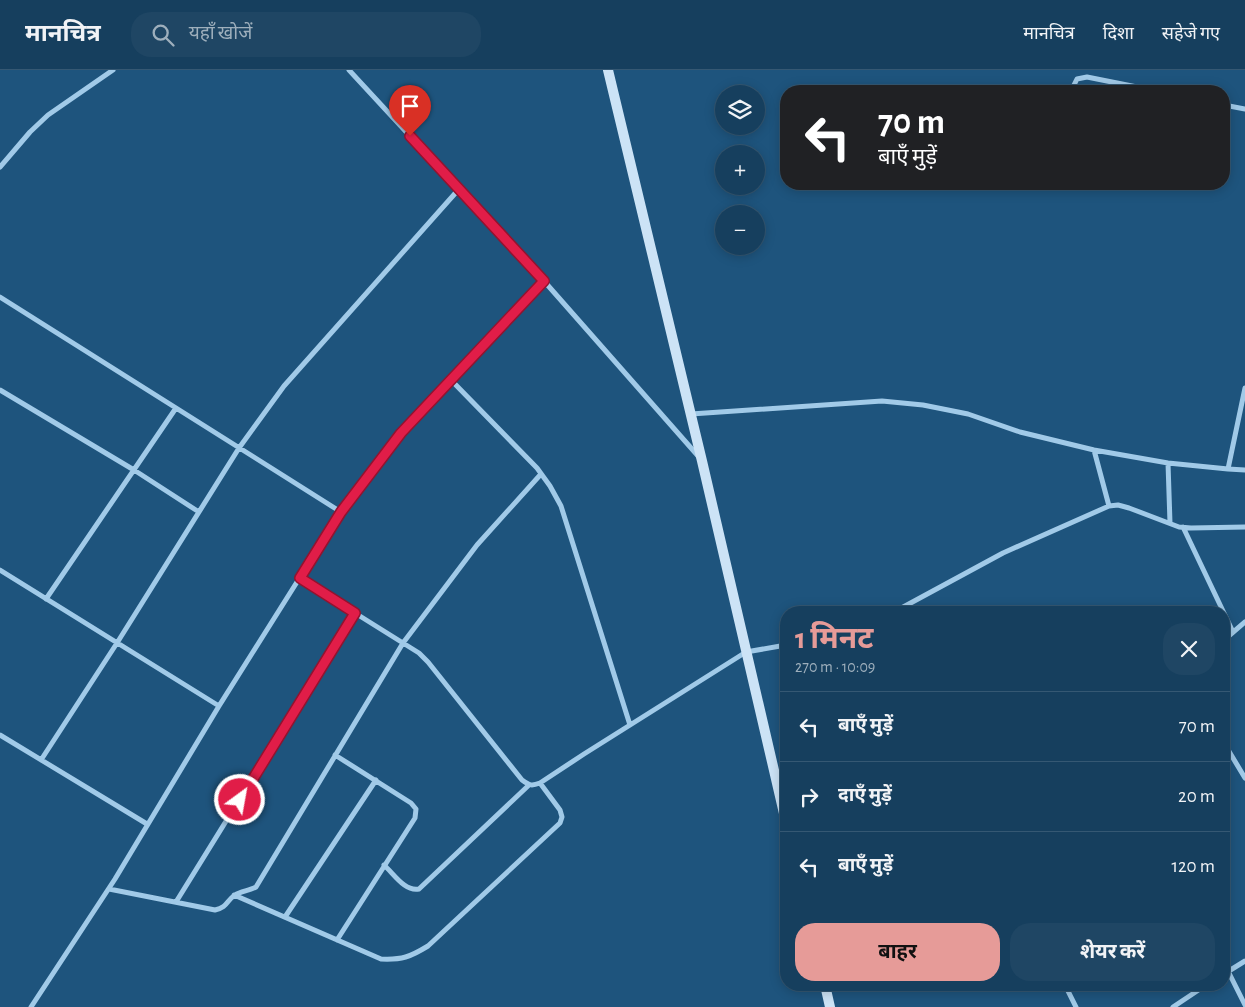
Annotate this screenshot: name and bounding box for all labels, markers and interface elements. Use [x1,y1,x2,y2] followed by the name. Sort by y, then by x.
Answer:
[131,12,481,57] search box
[149,21,177,49] icon: search
[25,22,101,46] text: मानचित्र
[189,24,252,43] text: यहाँ खोजें
[1023,25,1075,43] text: मानचित्र
[1103,25,1134,43] text: दिशा
[1162,25,1220,43] text: सहेजे गए
[389,85,431,136] pin
[715,85,765,255] map controls
[715,85,765,135] button: layers
[396,92,424,120] icon: arrive
[795,105,860,170] icon: left
[878,105,945,140] text: 70 m
[715,145,765,195] button: +
[878,146,937,168] text: बाएँ मुड़ें
[715,205,765,255] button: −
[1163,623,1215,675] button: close
[795,624,873,654] text: 1 मिनट
[795,659,875,675] text: 270 m · 10:09
[795,713,823,741] icon: left
[838,716,893,735] text: बाएँ मुड़ें
[1179,717,1215,736] text: 70 m
[213,773,265,825] position arrow
[795,783,823,811] icon: right
[838,786,892,805] text: दाएँ मुड़ें
[1178,787,1215,806] text: 20 m
[795,853,823,881] icon: left
[838,856,893,875] text: बाएँ मुड़ें
[1171,857,1215,876] text: 120 m
[795,923,1000,981] button: बाहर
[1010,923,1215,981] button: शेयर करें

